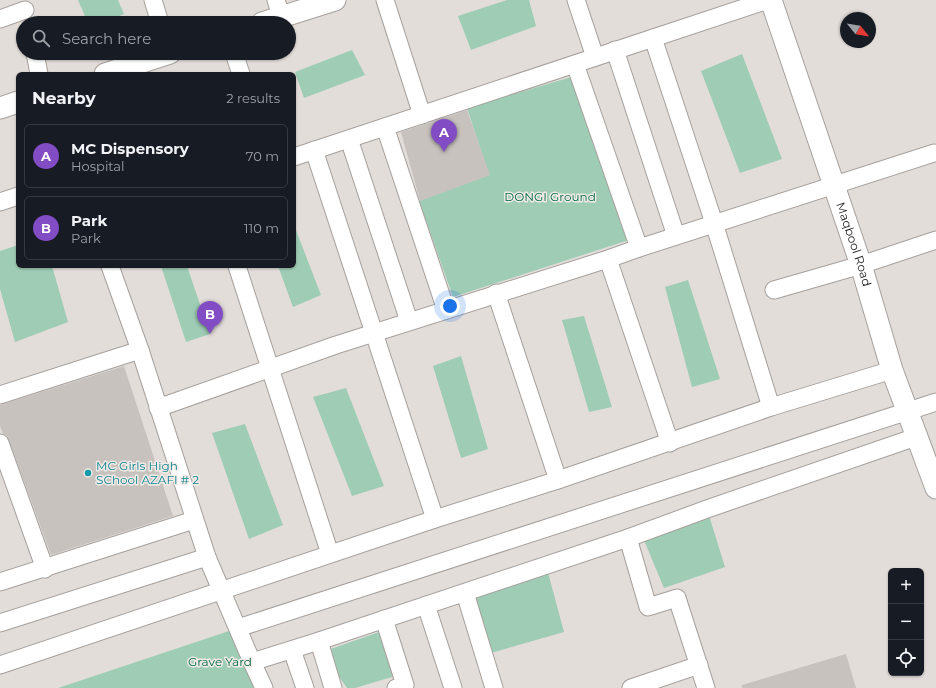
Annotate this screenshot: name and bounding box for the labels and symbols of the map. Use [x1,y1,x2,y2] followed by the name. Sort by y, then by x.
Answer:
[840,12,876,48] north arrow
[431,119,457,152] pin: A
[504,189,596,204] park label: DONGI Ground
[833,200,875,288] street label: Maqbool Road
[440,296,460,316] your location
[197,301,223,334] pin: B
[96,458,199,487] place label: MC Girls High SChool AZAFI # 2
[83,468,93,478] marker: MC Girls High SChool AZAFI # 2
[188,654,252,669] park label: Grave Yard

